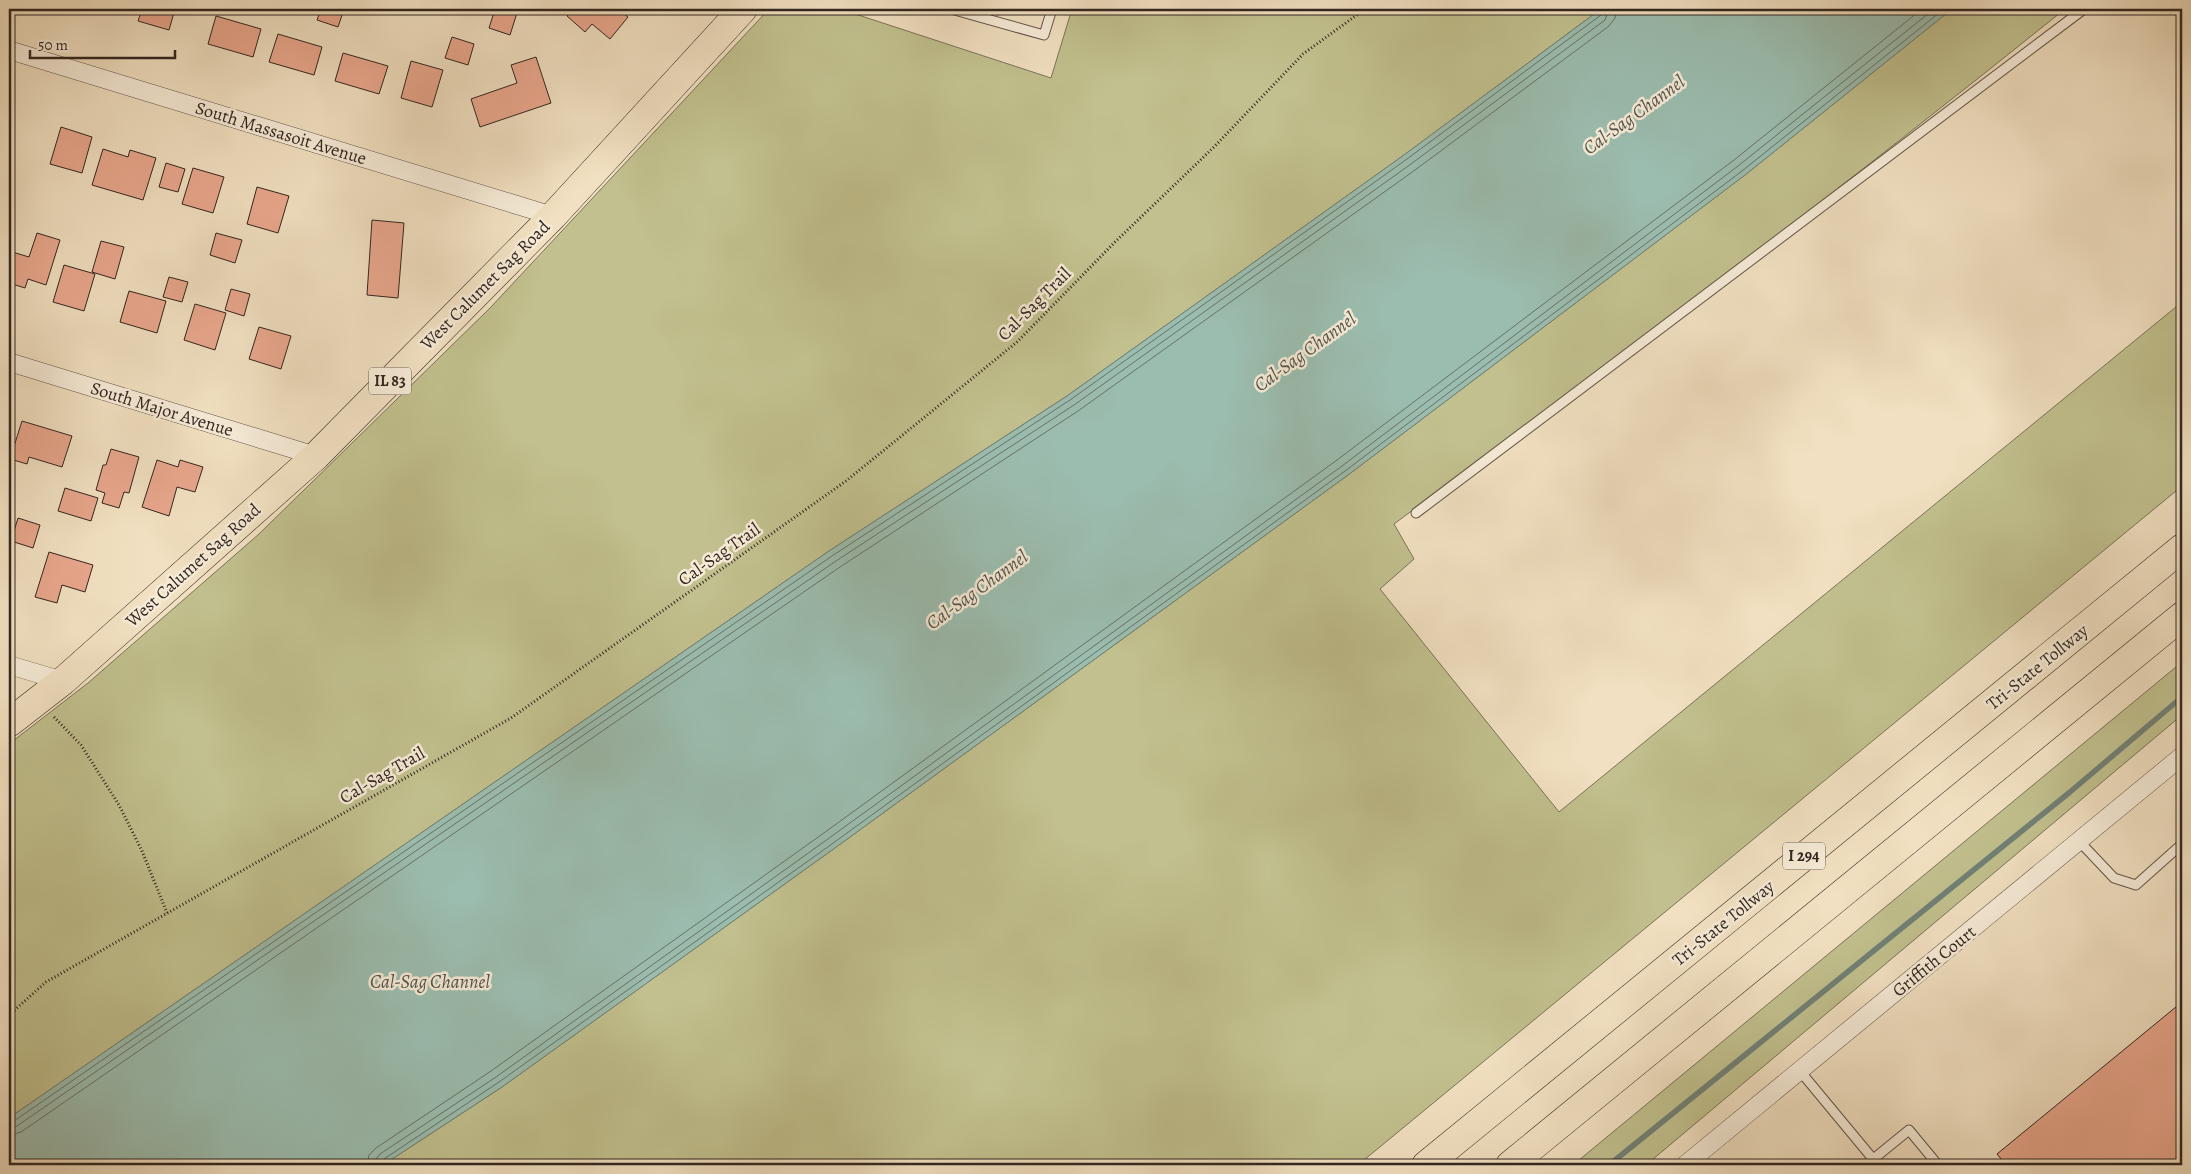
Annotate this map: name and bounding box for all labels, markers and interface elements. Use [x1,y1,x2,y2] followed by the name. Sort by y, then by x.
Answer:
[30,28,175,60] scale bar
[38,35,68,55] text: 50 m
[1578,69,1690,161] water label: Cal-Sag Channel
[193,96,369,170] street label: South Massasoit Avenue
[414,215,555,356] street label: West Calumet Sag Road
[992,262,1076,346] street label: Cal-Sag Trail
[1249,306,1361,398] water label: Cal-Sag Channel
[369,368,411,394] road number: IL 83
[88,376,236,442] street label: South Major Avenue
[120,498,266,633] street label: West Calumet Sag Road
[673,517,765,591] street label: Cal-Sag Trail
[921,544,1033,636] water label: Cal-Sag Channel
[1981,618,2094,716] street label: Tri-State Tollway
[335,741,430,809] street label: Cal-Sag Trail
[1783,842,1825,869] road number: I 294
[1667,874,1780,972] street label: Tri-State Tollway
[1887,920,1981,1002] street label: Griffith Court
[370,969,490,995] water label: Cal-Sag Channel

